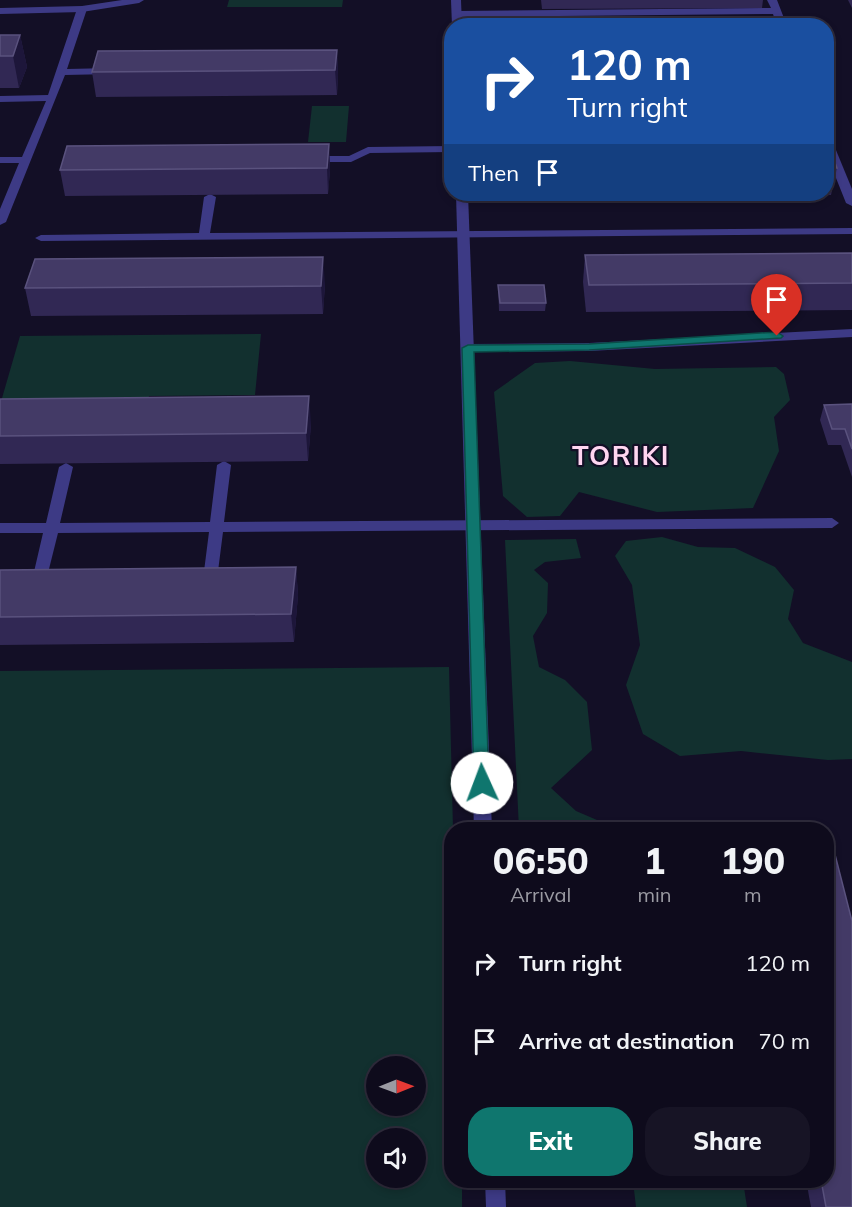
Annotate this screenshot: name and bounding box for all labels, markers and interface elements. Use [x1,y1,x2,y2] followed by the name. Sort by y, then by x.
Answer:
[567,38,692,91] text: 120 m
[468,42,546,120] icon: right
[567,90,687,124] text: Turn right
[531,156,564,189] icon: arrive
[468,159,519,187] text: Then
[751,274,802,336] pin
[760,283,793,316] icon: arrive
[572,438,670,472] district label: TORIKI
[450,751,514,815] position arrow
[493,838,589,883] text: 06:50
[644,838,665,883] text: 1
[720,838,785,883] text: 190
[510,882,571,907] text: Arrival
[637,882,672,907] text: min
[744,882,762,907] text: m
[468,947,501,980] icon: right
[519,949,622,977] text: Turn right
[745,949,810,977] text: 120 m
[468,1025,501,1058] icon: arrive
[519,1027,734,1055] text: Arrive at destination
[759,1027,810,1055] text: 70 m
[366,1056,426,1116] north arrow
[366,1056,426,1188] map controls
[468,1107,633,1176] button: Exit
[645,1107,810,1176] button: Share
[366,1128,426,1188] button: sound

